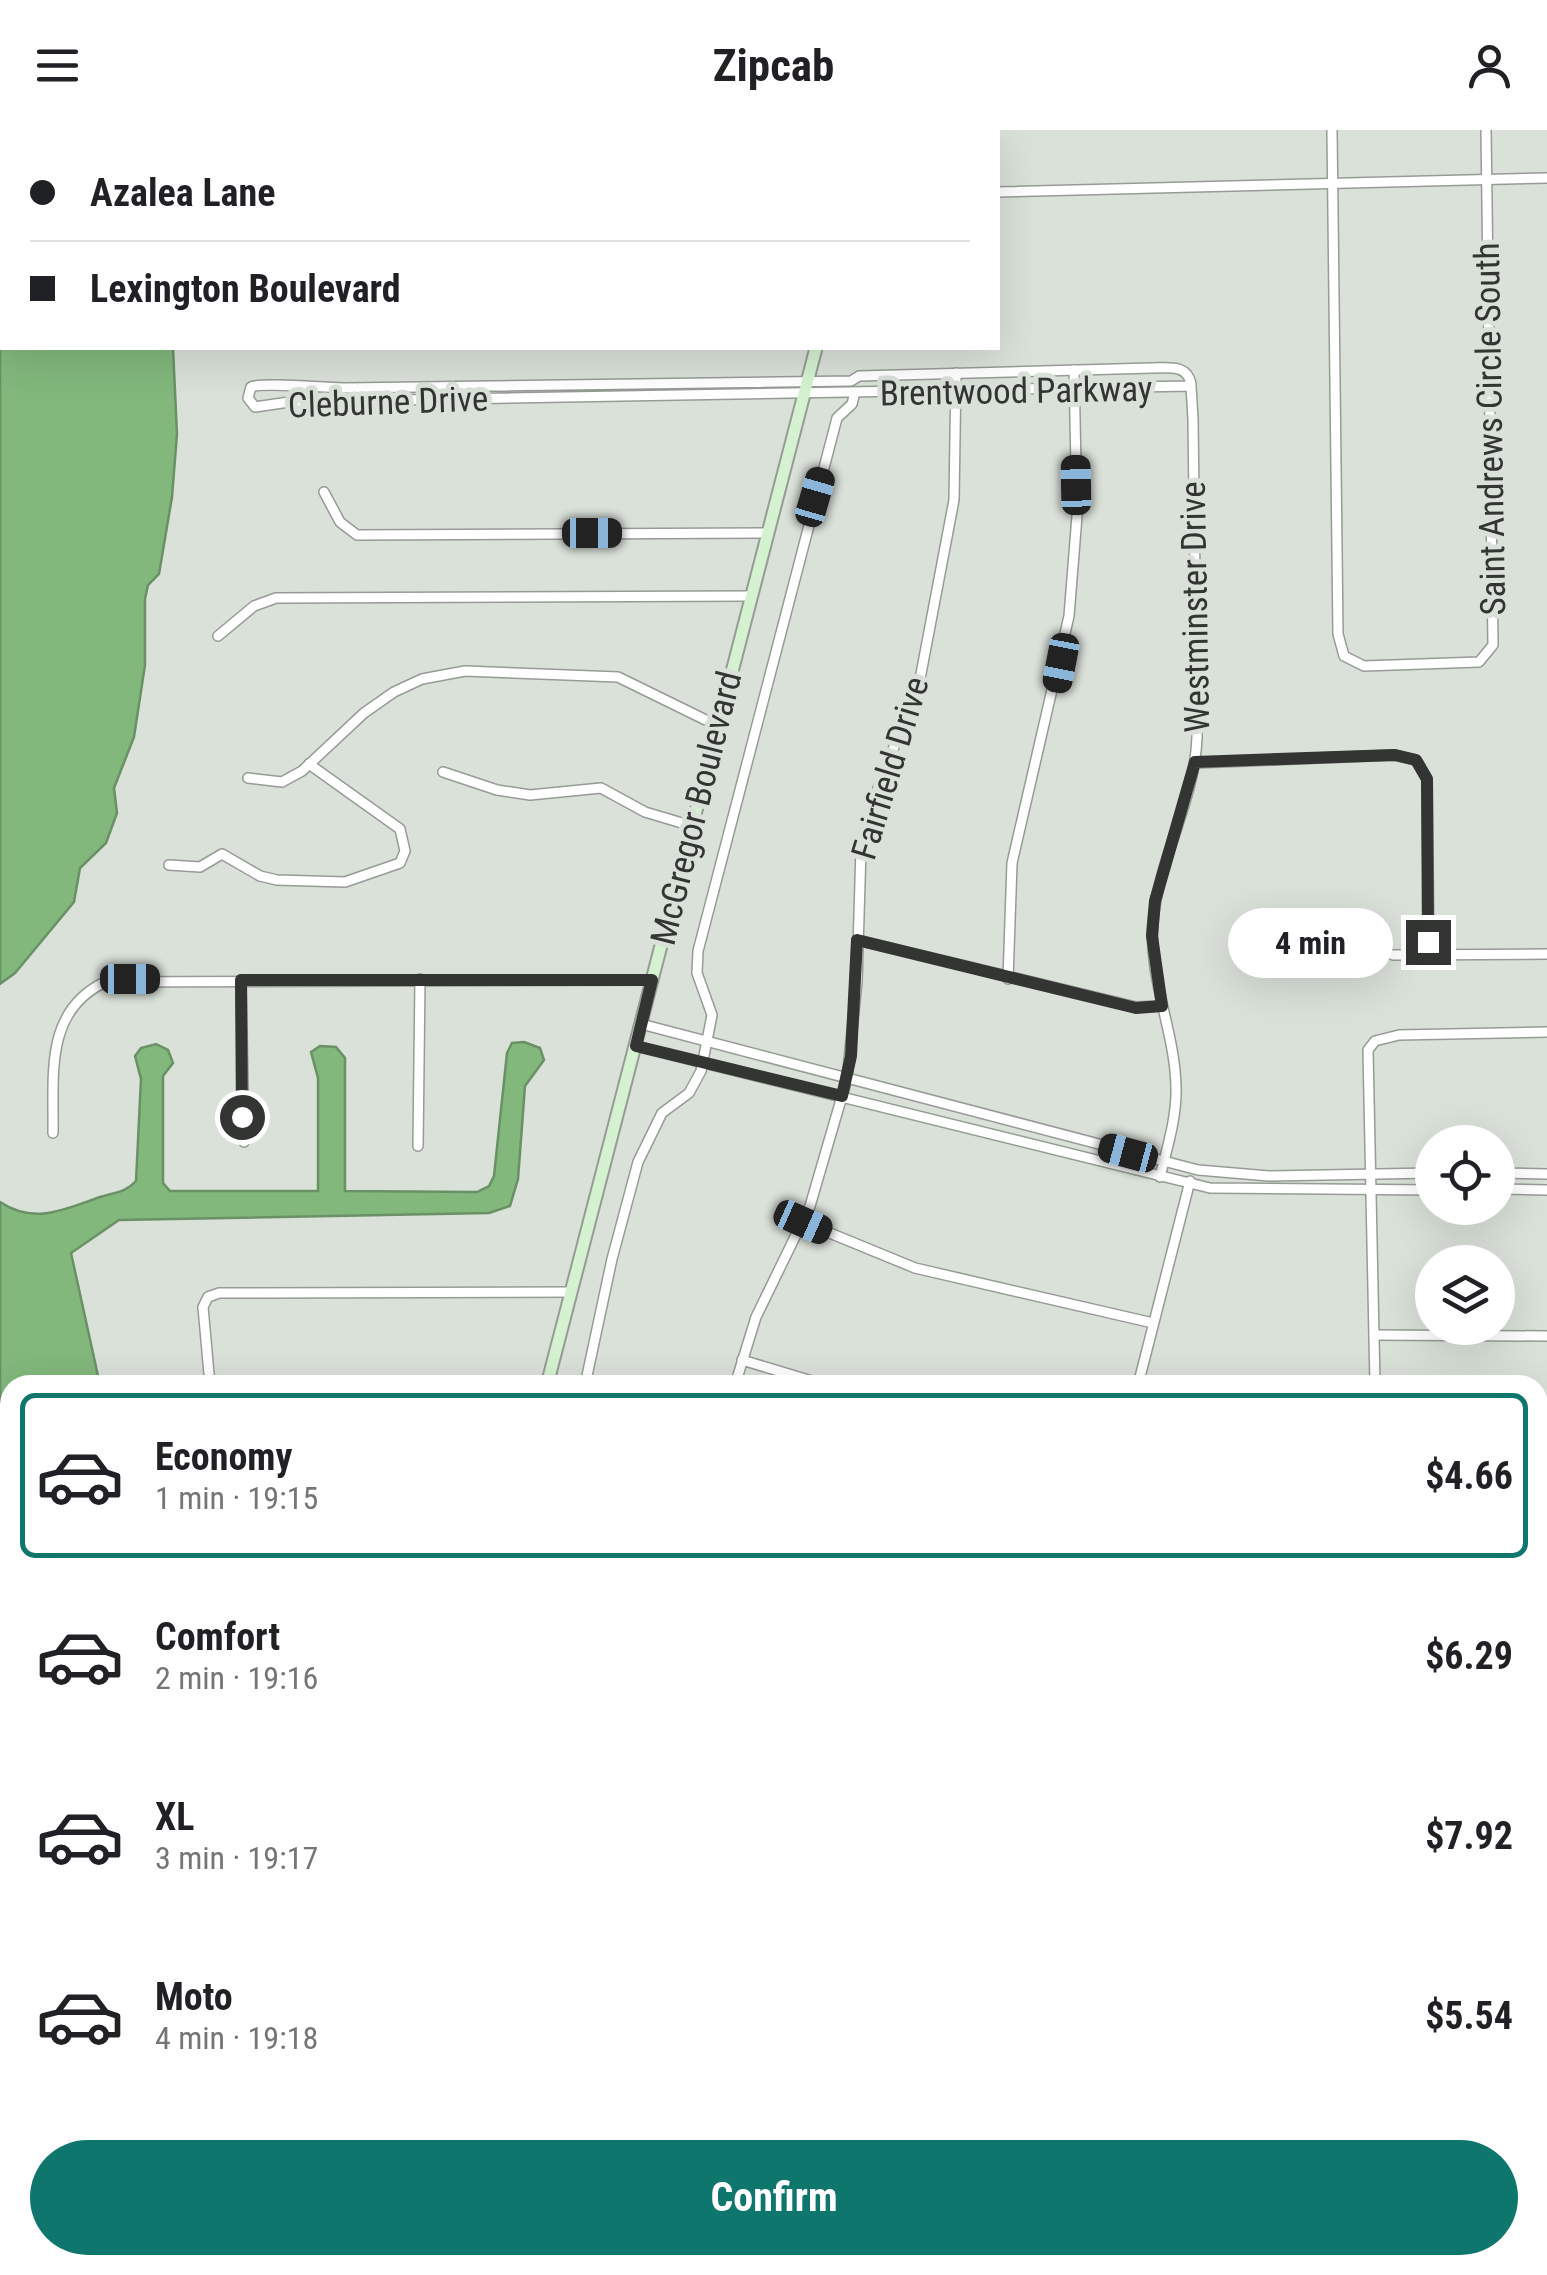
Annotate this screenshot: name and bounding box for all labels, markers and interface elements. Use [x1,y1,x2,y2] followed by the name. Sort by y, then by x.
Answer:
[30,38,85,93] icon: menu
[1462,38,1517,93] icon: person
[713,39,834,92] text: Zipcab
[90,171,275,215] text: Azalea Lane
[1467,242,1514,616] street label: Saint Andrews Circle South
[90,267,401,311] text: Lexington Boulevard
[879,369,1153,414] street label: Brentwood Parkway
[287,379,489,426] street label: Cleburne Drive
[1060,455,1092,515] car
[792,464,838,530] car
[1173,481,1218,733] street label: Westminster Drive
[562,518,622,548] car
[1041,631,1081,695] car
[643,667,750,949] street label: McGregor Boulevard
[843,672,938,864] street label: Fairfield Drive
[1228,907,1393,977] callout: 4 min
[1406,920,1451,965] route end
[1275,924,1346,962] text: 4 min
[100,964,160,994] car
[220,1095,265,1140] route start
[1415,1125,1515,1345] map controls
[1415,1125,1515,1225] button: locate
[1095,1131,1161,1175] car
[769,1196,837,1248] car
[1415,1245,1515,1345] button: layers
[35,1431,125,1521] icon: car
[155,1435,292,1479] text: Economy
[1425,1454,1513,1498] text: $4.66
[155,1479,318,1517] text: 1 min · 19:15
[35,1611,125,1701] icon: car
[155,1615,280,1659] text: Comfort
[1425,1634,1513,1678] text: $6.29
[155,1659,318,1697] text: 2 min · 19:16
[35,1791,125,1881] icon: car
[155,1795,194,1839] text: XL
[1425,1814,1513,1858] text: $7.92
[155,1839,318,1877] text: 3 min · 19:17
[35,1971,125,2061] icon: car
[155,1975,233,2019] text: Moto
[1425,1994,1513,2038] text: $5.54
[155,2019,318,2057] text: 4 min · 19:18
[30,2140,1518,2255] button: Confirm

